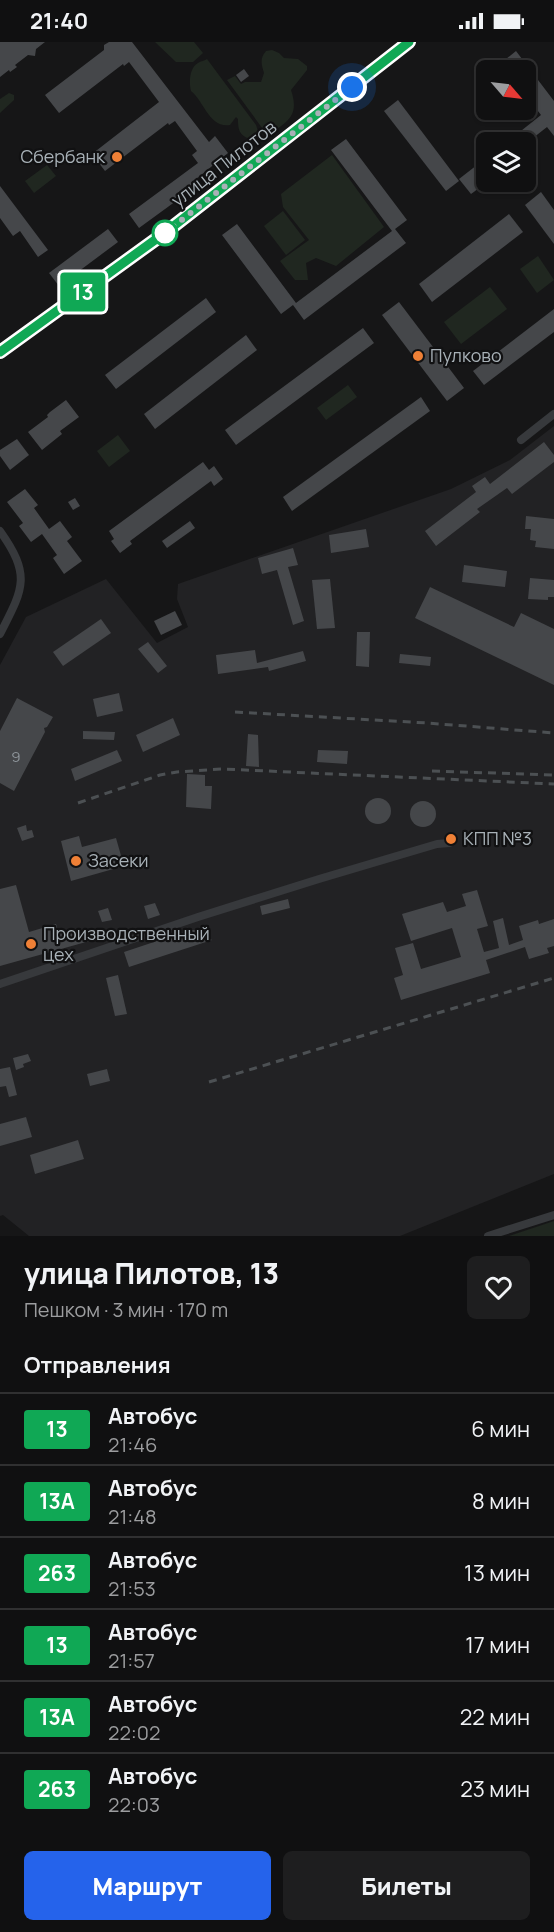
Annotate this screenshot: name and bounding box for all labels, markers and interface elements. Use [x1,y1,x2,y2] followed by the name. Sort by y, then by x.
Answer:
[30,6,88,36] text: 21:40
[476,60,536,120] north arrow
[476,60,536,192] map controls
[337,72,367,102] your location
[166,114,281,212] street label: улица Пилотов
[476,132,536,192] button: layers
[20,144,106,168] place label: Сбербанк
[110,150,124,164] marker: Сбербанк
[152,220,178,246] unlabelled marker
[56,272,110,312] line badge: 13
[72,278,94,306] text: 13
[430,343,502,367] place label: Пулково
[411,349,425,363] marker: Пулково
[11,746,21,767] house number: 9
[463,826,532,850] place label: КПП №3
[444,832,458,846] marker: КПП №3
[88,848,148,872] place label: Засеки
[69,854,83,868] marker: Засеки
[43,921,210,966] place label: Производственный цех
[24,937,38,951] marker: Производственный цех
[24,1254,279,1292] text: улица Пилотов, 13
[467,1256,530,1319] button: heart
[24,1296,228,1323] text: Пешком · 3 мин · 170 m
[24,1350,171,1380] text: Отправления
[108,1401,197,1431] text: Автобус
[471,1414,530,1444] text: 6 мин
[46,1415,68,1443] text: 13
[108,1431,157,1458] text: 21:46
[108,1473,197,1503] text: Автобус
[472,1486,530,1516] text: 8 мин
[39,1487,75,1515] text: 13А
[108,1503,157,1530] text: 21:48
[108,1545,197,1575] text: Автобус
[464,1558,530,1588] text: 13 мин
[38,1559,76,1587] text: 263
[108,1575,156,1602] text: 21:53
[108,1617,197,1647] text: Автобус
[465,1630,530,1660] text: 17 мин
[46,1631,68,1659] text: 13
[108,1647,155,1674] text: 21:57
[108,1689,197,1719] text: Автобус
[460,1702,530,1732] text: 22 мин
[39,1703,75,1731] text: 13А
[108,1719,160,1746] text: 22:02
[108,1761,197,1791] text: Автобус
[460,1774,530,1804] text: 23 мин
[38,1775,76,1803] text: 263
[108,1791,160,1818] text: 22:03
[24,1851,271,1920] button: Маршрут
[283,1851,530,1920] button: Билеты

